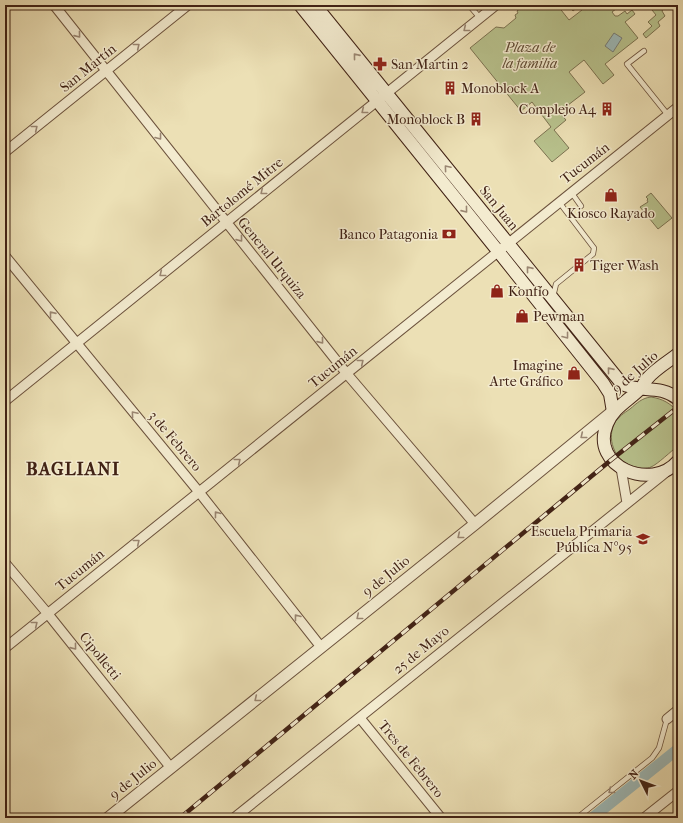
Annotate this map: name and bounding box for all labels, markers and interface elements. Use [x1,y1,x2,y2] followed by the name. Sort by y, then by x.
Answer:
[463,25,470,32] one-way arrow
[74,31,81,38] one-way arrow
[502,39,557,72] park label: Plaza de la familia
[56,40,120,96] street label: San Martín
[132,44,139,51] one-way arrow
[354,54,361,61] one-way arrow
[372,56,388,72] pharmacy icon: San Martin 2
[391,56,469,73] place label: San Martin 2
[442,80,458,96] building icon: Monoblock A
[461,80,540,97] place label: Monoblock A
[519,101,597,118] place label: Complejo A4
[599,101,615,117] building icon: Complejo A4
[362,106,369,113] one-way arrow
[387,111,465,128] place label: Monoblock B
[468,111,484,127] building icon: Monoblock B
[31,126,38,133] one-way arrow
[154,133,161,140] one-way arrow
[557,139,613,187] street label: Tucumán
[198,154,286,230] street label: Bartolomé Mitre
[445,165,452,172] one-way arrow
[476,182,522,234] street label: San Juan
[603,187,619,203] shop icon: Kiosco Rayado
[261,188,268,195] one-way arrow
[460,205,467,212] one-way arrow
[567,205,655,222] place label: Kiosco Rayado
[234,214,310,303] street label: General Urquiza
[339,226,439,243] place label: Banco Patagonia
[441,226,457,242] bank icon: Banco Patagonia
[235,235,242,242] one-way arrow
[571,257,587,273] building icon: Tiger Wash
[590,257,659,274] place label: Tiger Wash
[526,266,533,273] one-way arrow
[160,270,167,277] one-way arrow
[489,283,505,299] shop icon: Konfío
[508,283,549,300] place label: Konfío
[514,308,530,324] shop icon: Pewman
[533,308,585,325] place label: Pewman
[49,311,56,318] one-way arrow
[561,332,568,339] one-way arrow
[316,336,323,344] one-way arrow
[305,342,361,392] street label: Tucumán
[609,347,661,397] street label: 9 de Julio
[489,357,563,390] place label: Imagine Arte Gráfico
[357,359,364,366] one-way arrow
[566,365,582,381] shop icon: Imagine Arte Gráfico
[608,368,615,375] one-way arrow
[145,407,205,475] street label: 3 de Febrero
[132,411,139,418] one-way arrow
[580,432,587,439] one-way arrow
[26,459,120,480] district label: BAGLIANI
[234,459,241,466] one-way arrow
[214,512,221,519] one-way arrow
[531,523,633,556] place label: Escuela Primaria Pública Nº95
[458,531,465,538] one-way arrow
[635,531,651,547] school or university icon: Escuela Primaria Pública Nº95
[132,540,139,547] one-way arrow
[52,545,108,595] street label: Tucumán
[359,552,413,600] street label: 9 de Julio
[356,613,363,620] one-way arrow
[295,614,302,621] one-way arrow
[31,621,38,628] one-way arrow
[390,622,452,678] street label: 25 de Mayo
[76,629,124,683] street label: Cipolletti
[70,642,77,649] one-way arrow
[255,694,262,701] one-way arrow
[375,717,447,801] street label: Tres de Febrero
[106,755,160,803] street label: 9 de Julio
[621,761,661,801] north arrow
[626,767,642,782] text: N
[608,786,615,793] one-way arrow

